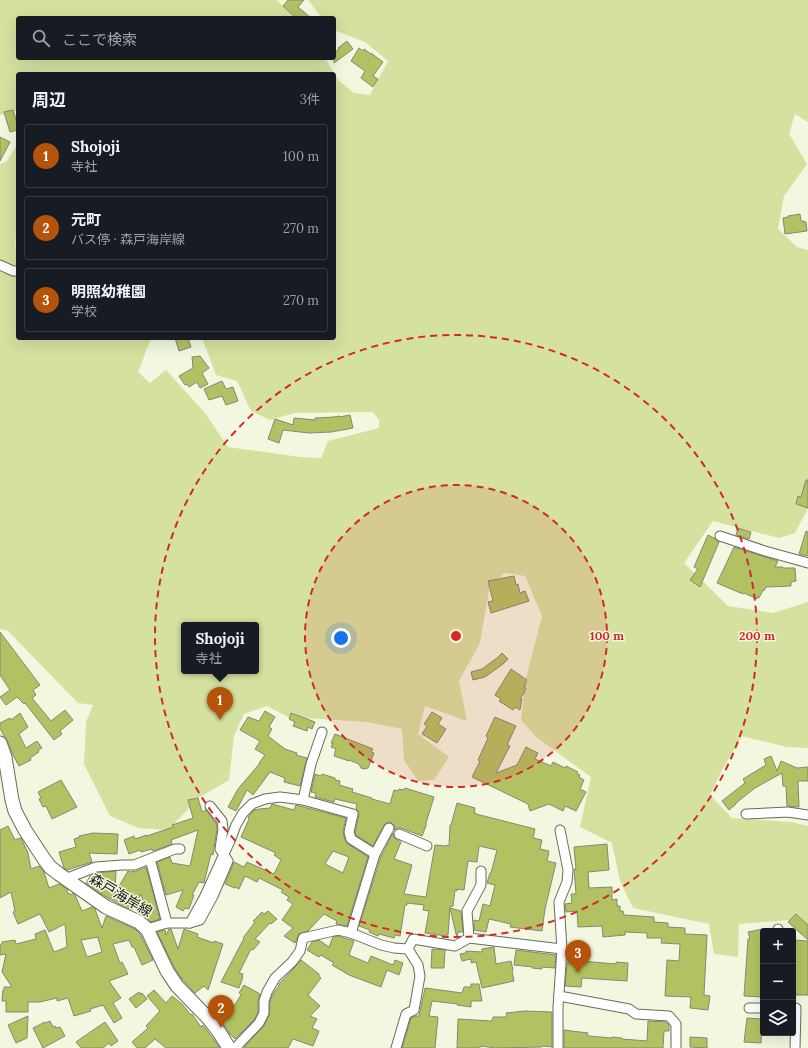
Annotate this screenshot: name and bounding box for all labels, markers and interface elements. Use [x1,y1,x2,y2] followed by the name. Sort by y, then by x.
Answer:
[16,16,336,60] search box
[30,27,52,49] icon: search
[62,30,137,49] text: ここで検索
[32,89,66,111] text: 周辺
[300,91,320,108] text: 3件
[71,137,120,156] text: Shojoji
[43,148,49,165] text: 1
[283,148,319,165] text: 100 m
[71,158,97,175] text: 寺社
[71,210,101,229] text: 元町
[43,220,49,237] text: 2
[283,220,319,237] text: 270 m
[71,231,185,248] text: バス停 · 森戸海岸線
[71,282,146,301] text: 明照幼稚園
[42,292,50,309] text: 3
[283,292,319,309] text: 270 m
[71,303,97,320] text: 学校
[181,622,259,674] popup
[331,628,351,648] your location
[590,628,624,643] text: 100 m
[739,628,775,643] text: 200 m
[195,629,245,648] text: Shojoji
[449,629,463,643] centre of rings
[195,650,221,667] text: 寺社
[207,687,233,720] pin: 1
[86,869,156,921] street label: 森戸海岸線
[760,928,796,1036] map controls
[760,928,796,964] button: +
[565,940,591,973] pin: 3
[760,964,796,1000] button: −
[208,995,234,1028] pin: 2
[760,1000,796,1036] button: layers

